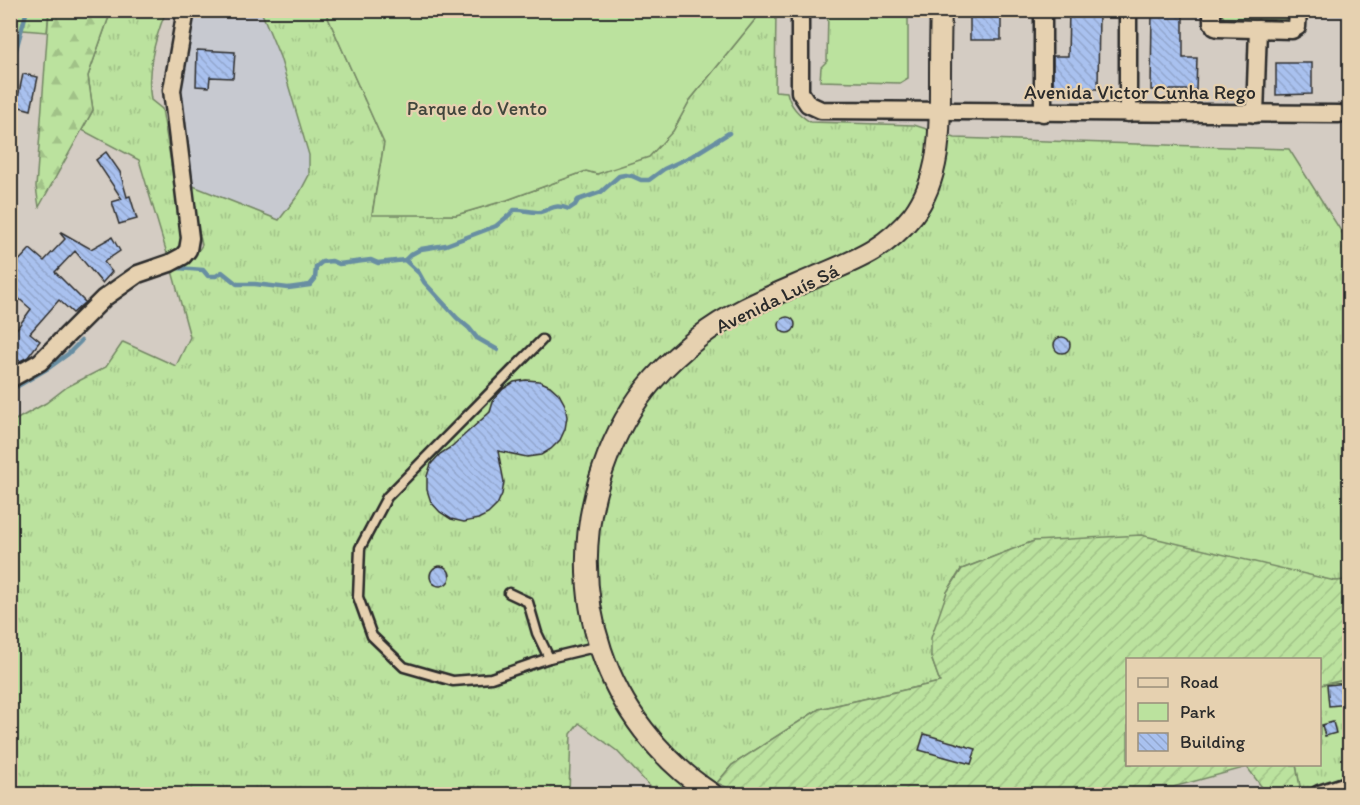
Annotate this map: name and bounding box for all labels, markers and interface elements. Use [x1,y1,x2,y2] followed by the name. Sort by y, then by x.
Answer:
[1024,80,1256,104] street label: Avenida Victor Cunha Rego
[407,96,547,120] park label: Parque do Vento
[712,258,843,338] street label: Avenida Luís Sá
[1126,658,1321,766] legend
[1180,671,1219,693] text: Road
[1180,701,1215,723] text: Park
[1180,731,1246,753] text: Building

